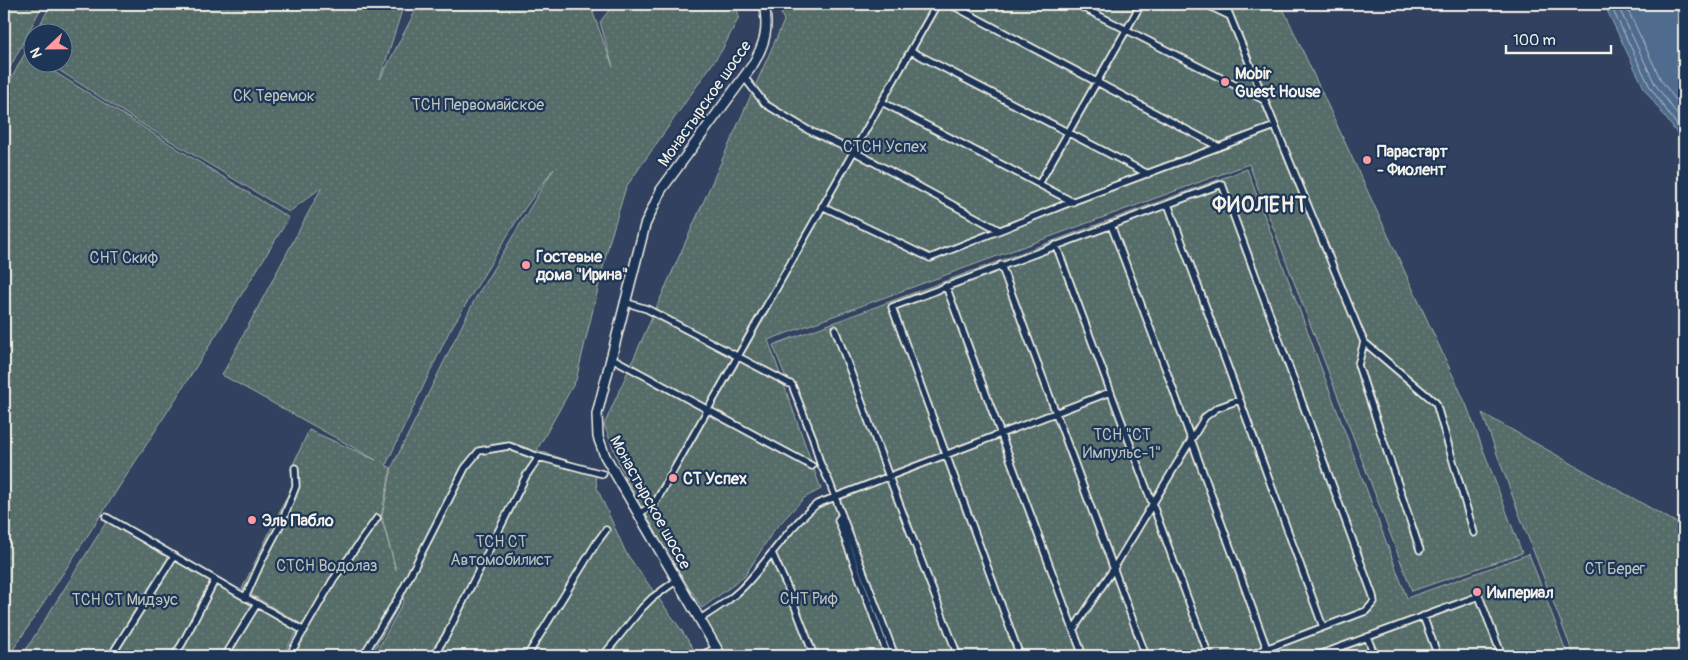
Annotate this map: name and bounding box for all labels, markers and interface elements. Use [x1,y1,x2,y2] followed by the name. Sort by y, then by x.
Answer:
[22,22,72,72] north arrow
[1506,22,1610,54] scale bar
[1513,31,1556,50] text: 100 m
[654,36,756,171] street label: Монастырское шоссе
[27,45,46,60] text: N
[1235,64,1322,102] place label: Mobir Guest House
[1219,76,1231,88] marker: Mobir Guest House
[233,86,315,106] park label: СК Теремок
[412,95,544,115] park label: ТСН Первомайское
[843,137,927,157] park label: СТСН Успех
[1377,142,1449,180] place label: Парастарт - Фиолент
[1361,154,1373,166] marker: Парастарт - Фиолент
[1211,192,1308,219] district label: ФИОЛЕНТ
[535,247,628,285] place label: Гостевые дома "Ирина"
[90,248,158,268] park label: СНТ Скиф
[520,259,532,271] marker: Гостевые дома "Ирина"
[1083,425,1161,463] park label: ТСН "СТ Импульс-1"
[605,432,695,573] street label: Монастырское шоссе
[683,469,747,489] place label: СТ Успех
[667,472,679,484] marker: СТ Успех
[262,511,334,531] place label: Эль Пабло
[246,514,258,526] marker: Эль Пабло
[450,532,552,570] park label: ТСН СТ Автомобилист
[276,556,378,576] park label: СТСН Водолаз
[1585,559,1646,579] park label: СТ Берег
[1487,583,1554,603] place label: Империал
[1471,586,1483,598] marker: Империал
[780,589,838,609] park label: СНТ Риф
[72,590,178,610] park label: ТСН СТ Мидэус

